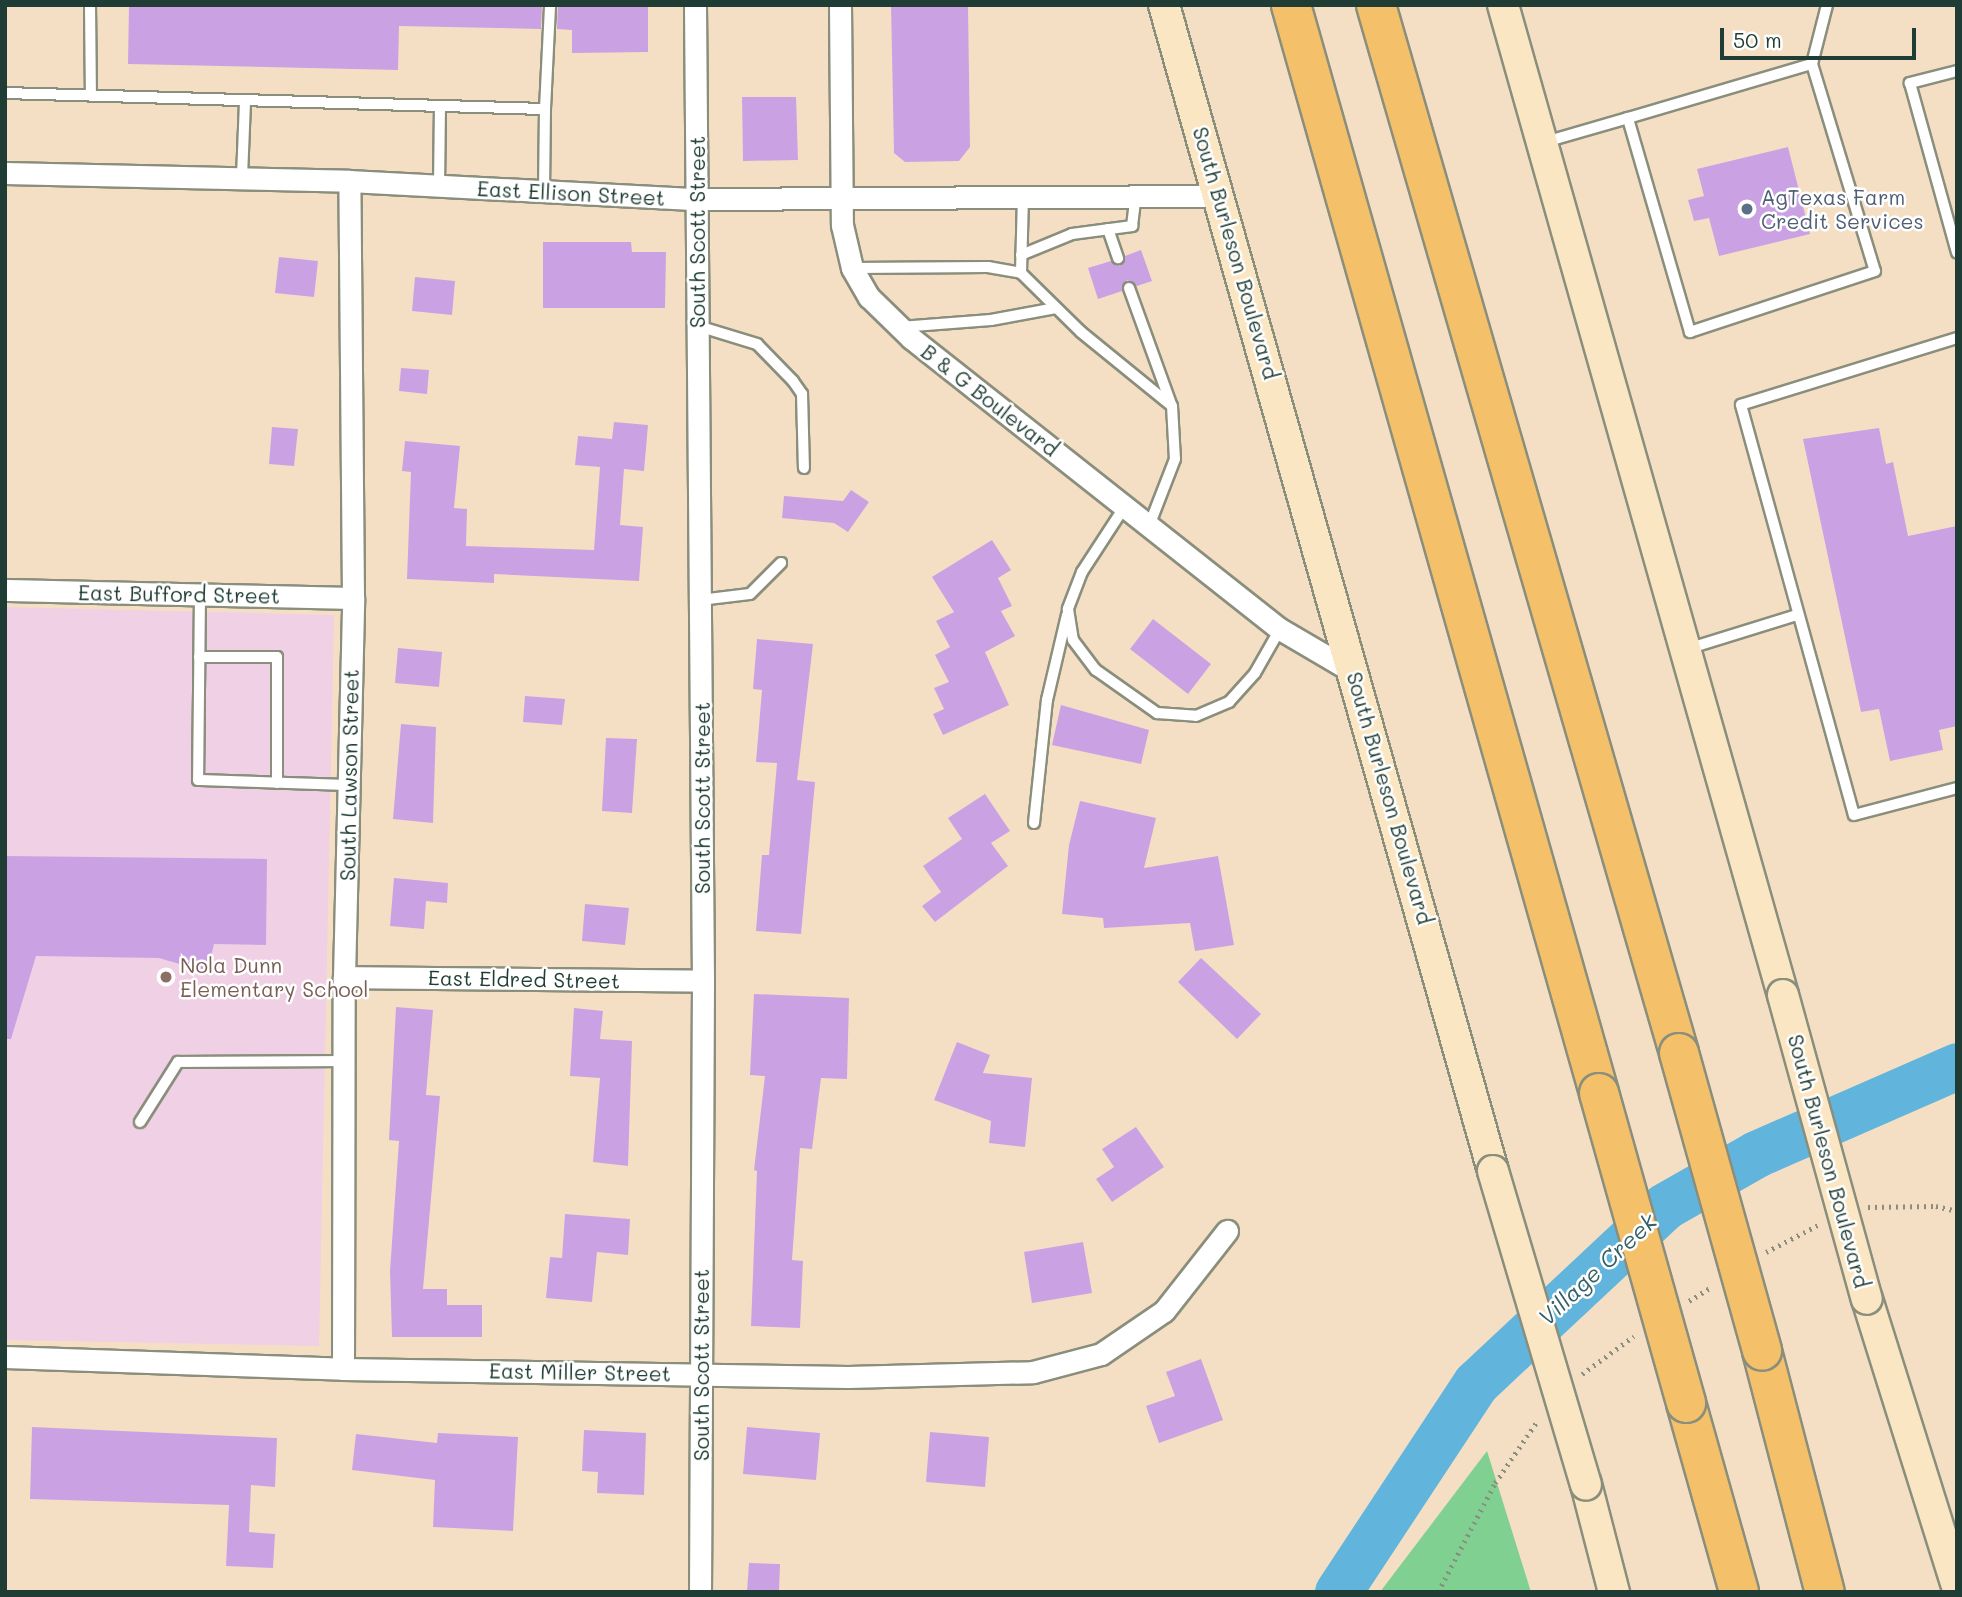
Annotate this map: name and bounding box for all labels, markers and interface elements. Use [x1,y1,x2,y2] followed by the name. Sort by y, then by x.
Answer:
[1724,14,1920,58] scale bar
[1733,26,1782,53] text: 50 m
[1188,124,1284,382] street label: South Burleson Boulevard
[684,136,710,328] street label: South Scott Street
[476,175,666,211] street label: East Ellison Street
[1761,184,1924,234] place label: AgTexas Farm Credit Services
[1739,201,1755,217] marker: AgTexas Farm Credit Services
[916,339,1064,461] street label: B & G Boulevard
[78,580,280,608] street label: East Bufford Street
[335,669,363,881] street label: South Lawson Street
[1342,669,1438,927] street label: South Burleson Boulevard
[689,702,715,894] street label: South Scott Street
[180,952,368,1002] place label: Nola Dunn Elementary School
[428,965,620,993] street label: East Eldred Street
[158,969,174,985] marker: Nola Dunn Elementary School
[1783,1032,1875,1290] street label: South Burleson Boulevard
[1532,1207,1662,1331] water label: Village Creek
[688,1269,714,1461] street label: South Scott Street
[489,1358,671,1386] street label: East Miller Street

